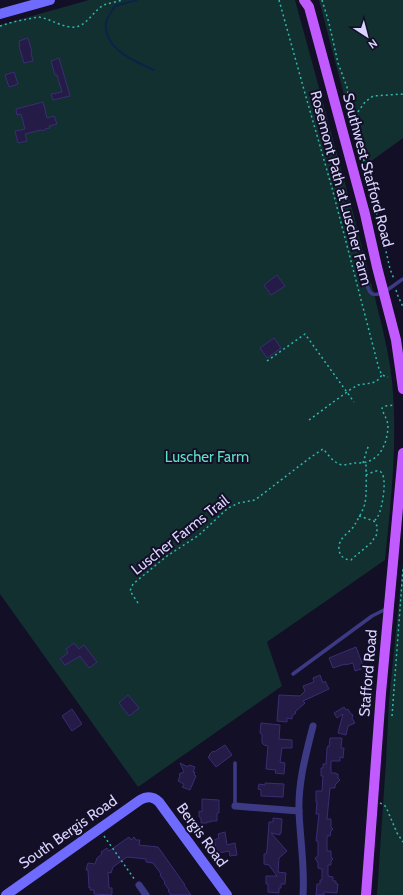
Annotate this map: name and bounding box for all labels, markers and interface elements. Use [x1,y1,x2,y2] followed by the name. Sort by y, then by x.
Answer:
[347,16,387,56] north arrow
[366,36,380,52] text: N
[306,89,376,287] street label: Rosemont Path at Luscher Farm
[339,91,397,249] street label: Southwest Stafford Road
[165,448,249,466] park label: Luscher Farm
[128,491,233,579] street label: Luscher Farms Trail
[355,629,381,717] street label: Stafford Road
[15,791,121,873] street label: South Bergis Road
[173,800,231,870] street label: Bergis Road

